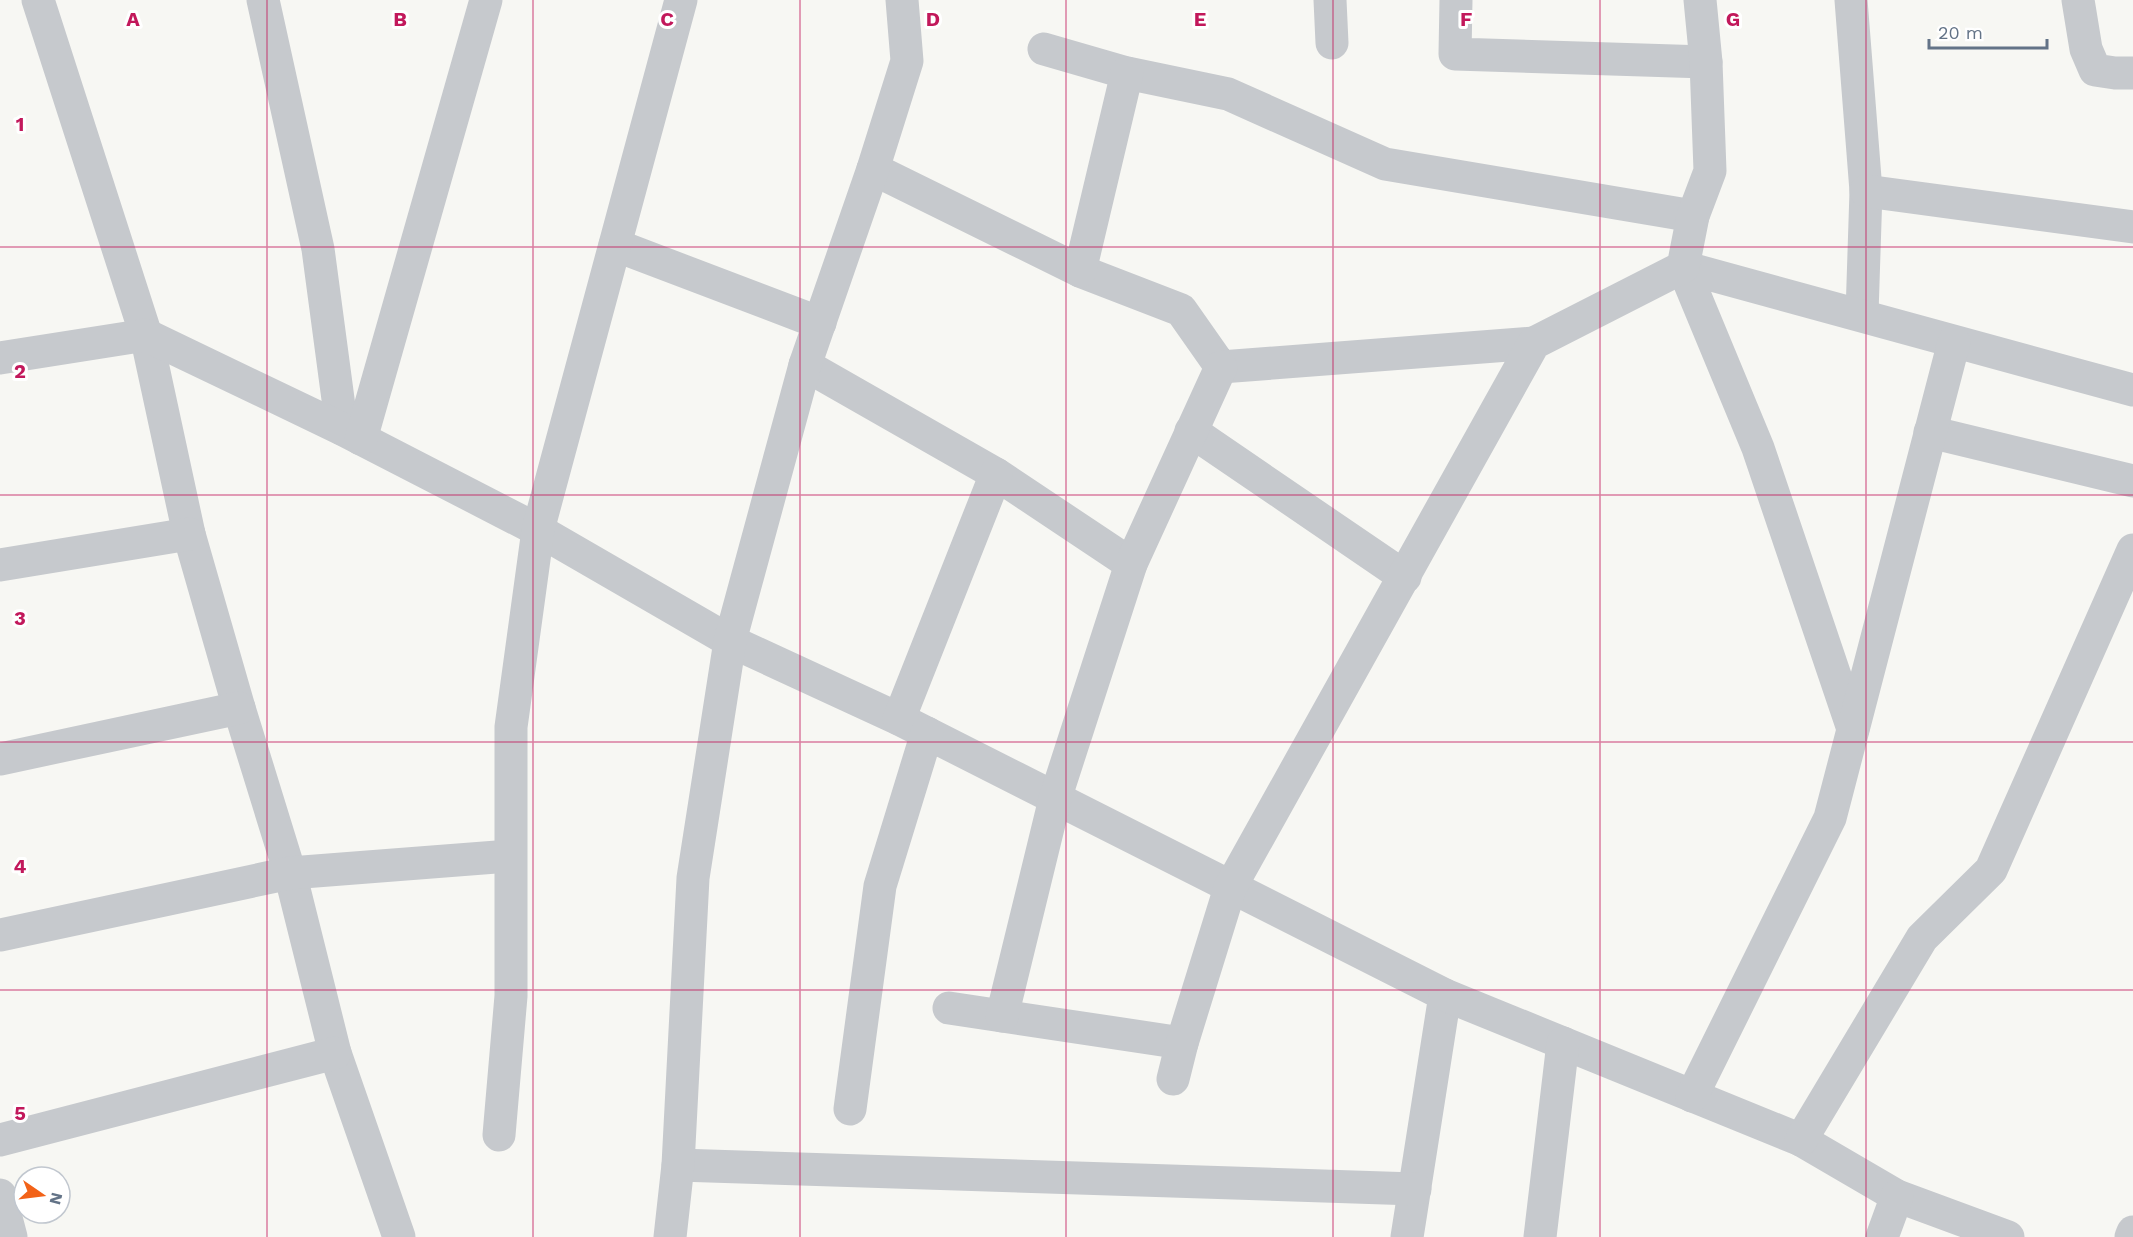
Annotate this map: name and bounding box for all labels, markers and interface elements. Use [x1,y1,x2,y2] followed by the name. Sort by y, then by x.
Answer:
[126,7,140,31] text: A
[393,7,407,31] text: B
[660,7,674,31] text: C
[926,7,940,31] text: D
[1194,7,1206,31] text: E
[1460,7,1472,31] text: F
[1726,7,1740,31] text: G
[1929,12,2048,50] scale bar
[1938,22,1983,43] text: 20 m
[16,112,24,136] text: 1
[14,359,26,383] text: 2
[14,606,26,630] text: 3
[14,854,27,878] text: 4
[14,1101,26,1125] text: 5
[12,1165,72,1225] north arrow
[45,1190,67,1207] text: N

